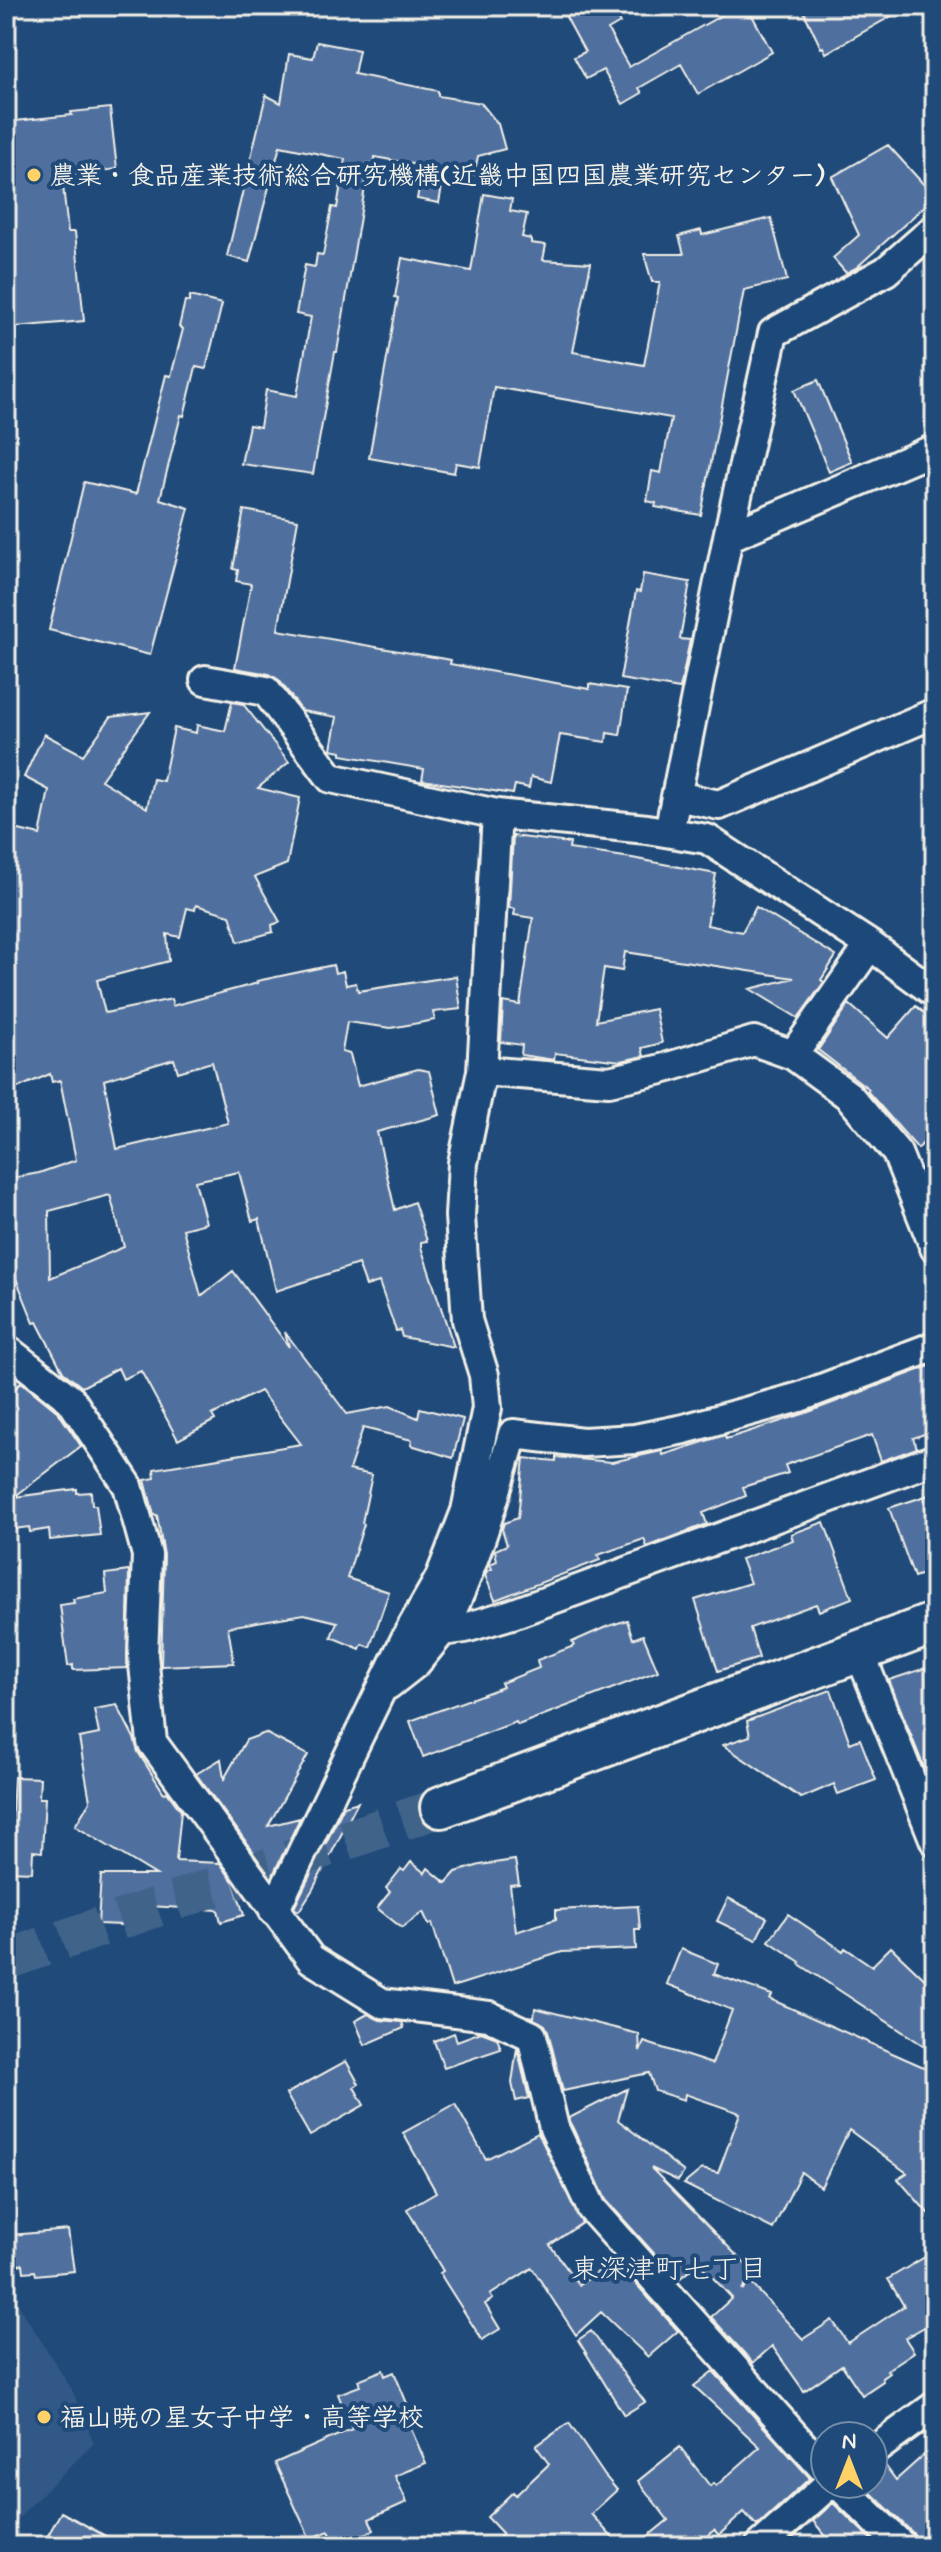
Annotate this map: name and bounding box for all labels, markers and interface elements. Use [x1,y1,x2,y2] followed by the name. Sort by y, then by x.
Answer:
[50,160,825,194] place label: 農業・食品産業技術総合研究機構(近畿中国四国農業研究センター)
[25,166,43,184] marker: 農業・食品産業技術総合研究機構(近畿中国四国農業研究センター)
[571,2252,767,2289] district label: 東深津町七丁目
[60,2402,424,2436] place label: 福山暁の星女子中学・高等学校
[35,2408,53,2426] marker: 福山暁の星女子中学・高等学校
[809,2420,889,2500] north arrow
[842,2428,856,2456] text: N

